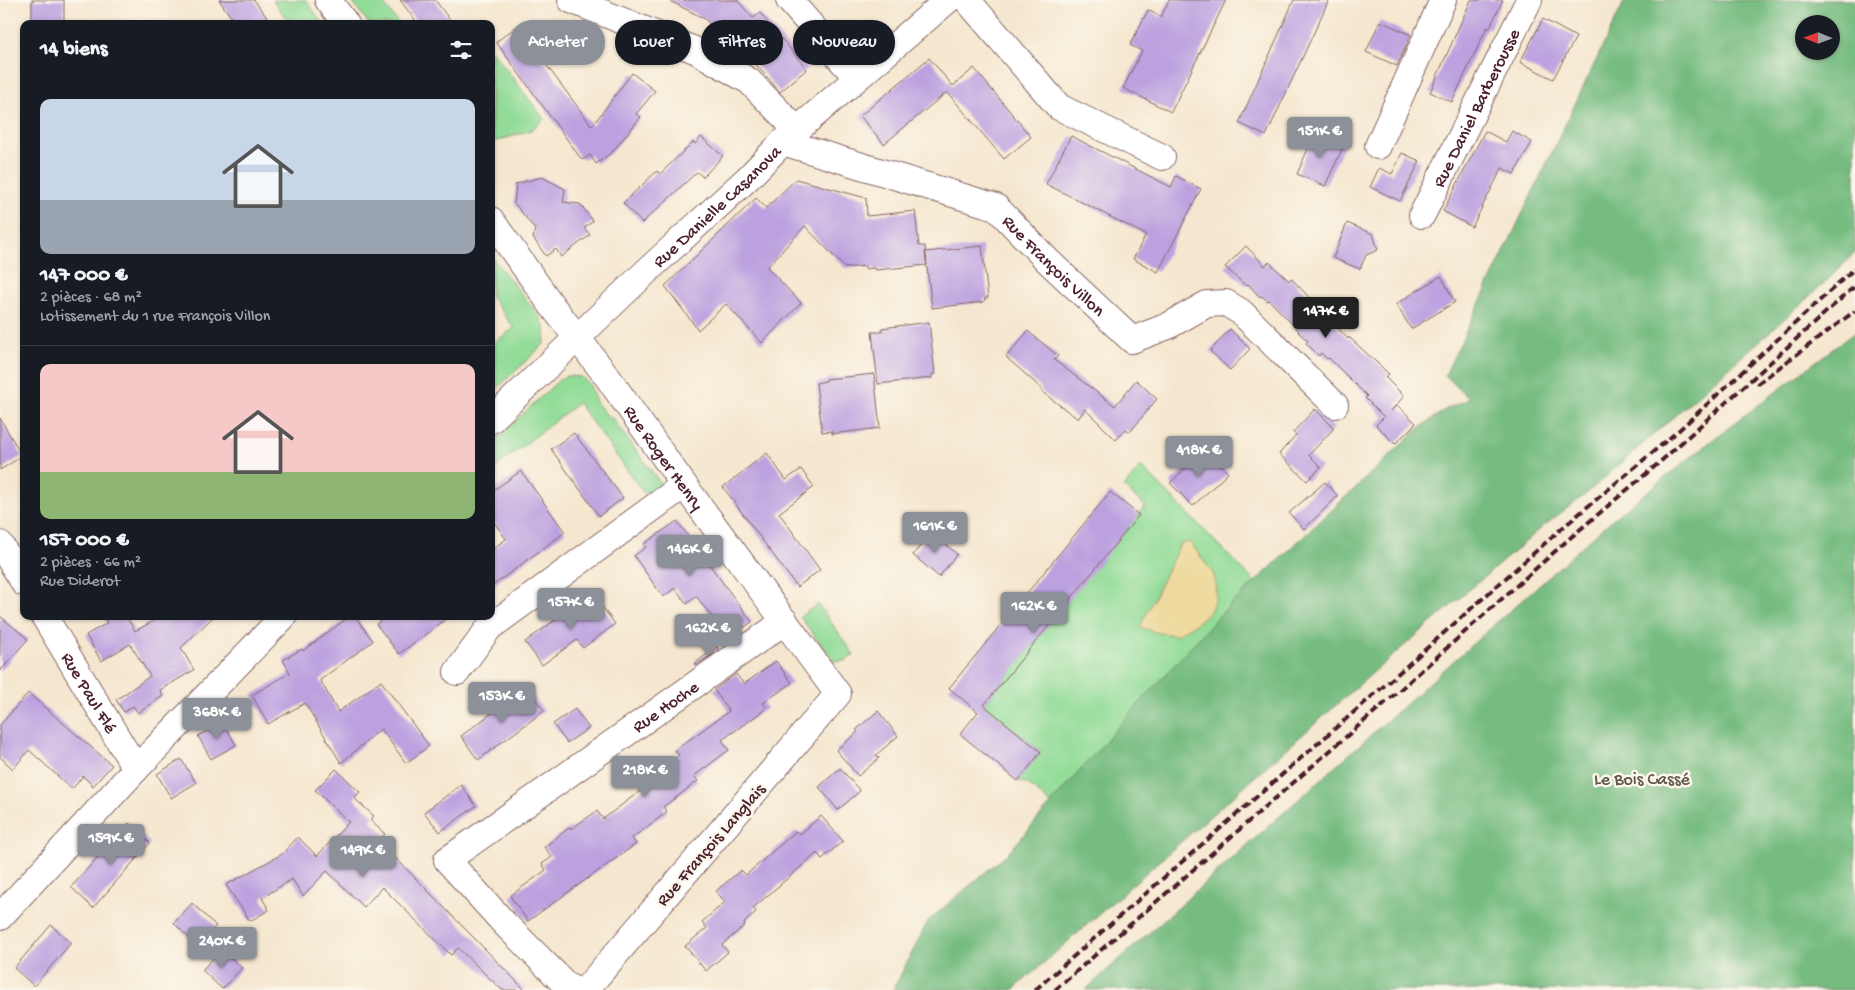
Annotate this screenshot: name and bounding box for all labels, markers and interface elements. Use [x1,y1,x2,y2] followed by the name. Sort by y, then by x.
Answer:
[1795,15,1840,60] north arrow
[1795,15,1840,60] map controls
[510,20,605,65] chip: Acheter
[615,20,691,65] chip: Louer
[701,20,783,65] chip: Filtres
[793,20,895,65] chip: Nouveau
[1429,25,1526,191] street label: Rue Daniel Barberousse
[447,36,475,64] icon: filters
[40,38,108,63] text: 14 biens
[1279,116,1361,159] pin: 151K €
[1298,123,1342,142] text: 151K €
[213,131,303,221] icon: home
[650,141,788,273] street label: Rue Danielle Casanova
[997,212,1109,322] street label: Rue François Villon
[40,264,128,289] text: 147 000 €
[40,289,142,308] text: 2 pièces · 68 m²
[1285,296,1367,339] pin: 147K €
[1304,303,1348,322] text: 147K €
[40,308,270,327] text: Lotissement du 1 rue François Villon
[213,397,303,487] icon: home
[618,402,707,515] street label: Rue Roger Henry
[1158,436,1240,478] pin: 418K €
[1177,442,1221,461] text: 418K €
[894,512,976,554] pin: 161K €
[913,518,957,537] text: 161K €
[40,529,129,554] text: 157 000 €
[649,534,731,577] pin: 146K €
[668,541,712,560] text: 146K €
[40,554,141,573] text: 2 pièces · 66 m²
[40,573,120,592] text: Rue Diderot
[530,588,612,630] pin: 157K €
[993,592,1075,634] pin: 162K €
[548,594,594,613] text: 157K €
[1012,598,1056,617] text: 162K €
[667,614,749,656] pin: 162K €
[686,620,730,639] text: 162K €
[55,649,120,738] street label: Rue Paul Flé
[629,677,704,738] street label: Rue Hoche
[461,682,543,724] pin: 153K €
[479,688,525,707] text: 153K €
[176,698,258,740] pin: 368K €
[193,704,241,723] text: 368K €
[604,756,686,798] pin: 218K €
[622,762,668,781] text: 218K €
[1594,770,1691,791] park label: Le Bois Cassé
[653,779,772,911] street label: Rue François Langlais
[70,824,152,866] pin: 159K €
[88,830,134,849] text: 159K €
[322,836,404,878] pin: 149K €
[341,842,385,861] text: 149K €
[181,926,263,969] pin: 240K €
[199,933,245,952] text: 240K €

